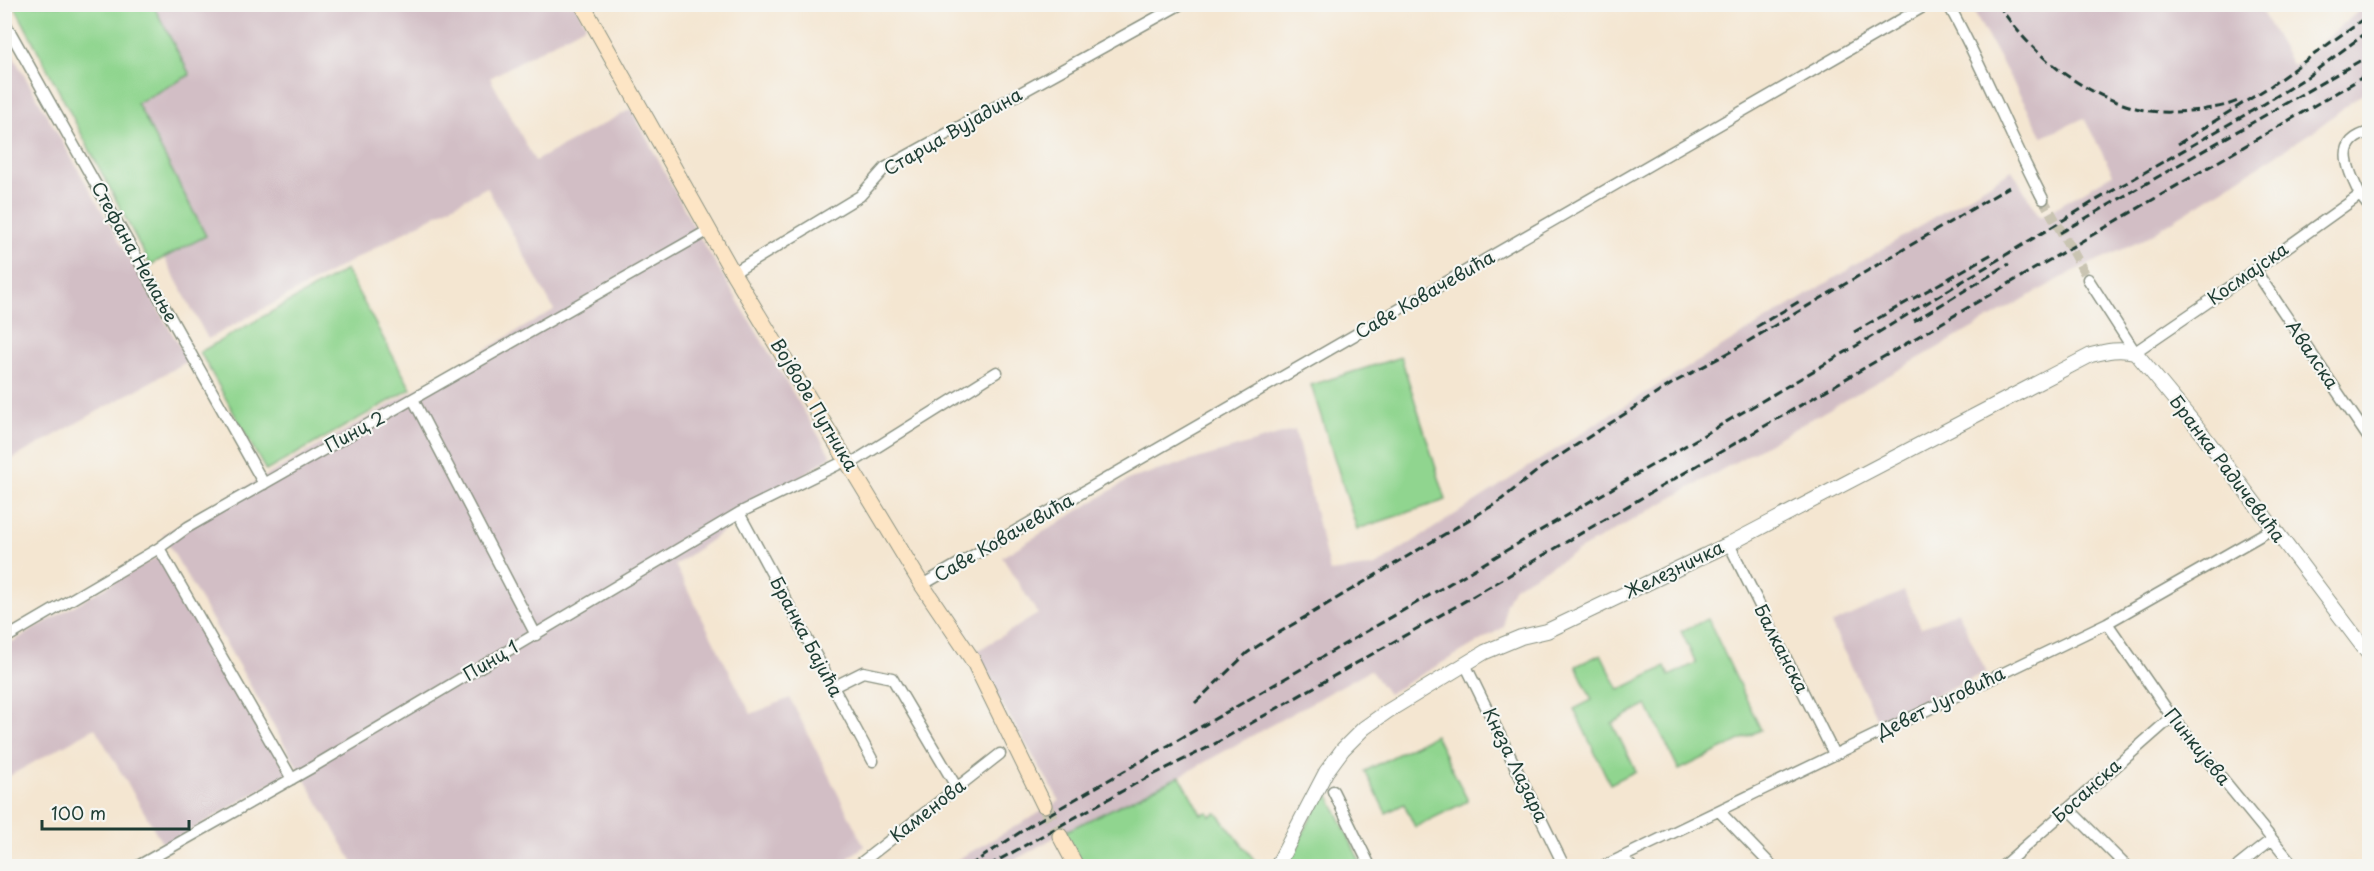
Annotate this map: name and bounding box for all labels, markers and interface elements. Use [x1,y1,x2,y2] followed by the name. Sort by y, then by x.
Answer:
[878,80,1027,181] street label: Старца Вујадина
[85,176,185,326] street label: Стефана Немање
[2201,234,2294,311] street label: Космајска
[1350,242,1500,345] street label: Саве Ковачевића
[2280,314,2347,395] street label: Авалска
[765,333,866,476] street label: Војводе Путника
[2164,389,2293,548] street label: Бранка Радичевића
[319,403,389,458] street label: Пинц 2
[929,485,1079,588] street label: Саве Ковачевића
[1619,533,1728,604] street label: Железничка
[764,571,851,702] street label: Бранка Бајића
[1748,599,1817,698] street label: Балканска
[457,633,523,687] street label: Пинц 1
[1871,659,2010,745] street label: Девет Југовића
[1477,702,1556,827] street label: Кнеза Лазара
[2159,702,2238,791] street label: Пинкијева
[2046,751,2127,828] street label: Босанска
[884,771,971,848] street label: Каменова
[42,793,189,831] scale bar
[51,799,106,826] text: 100 m

